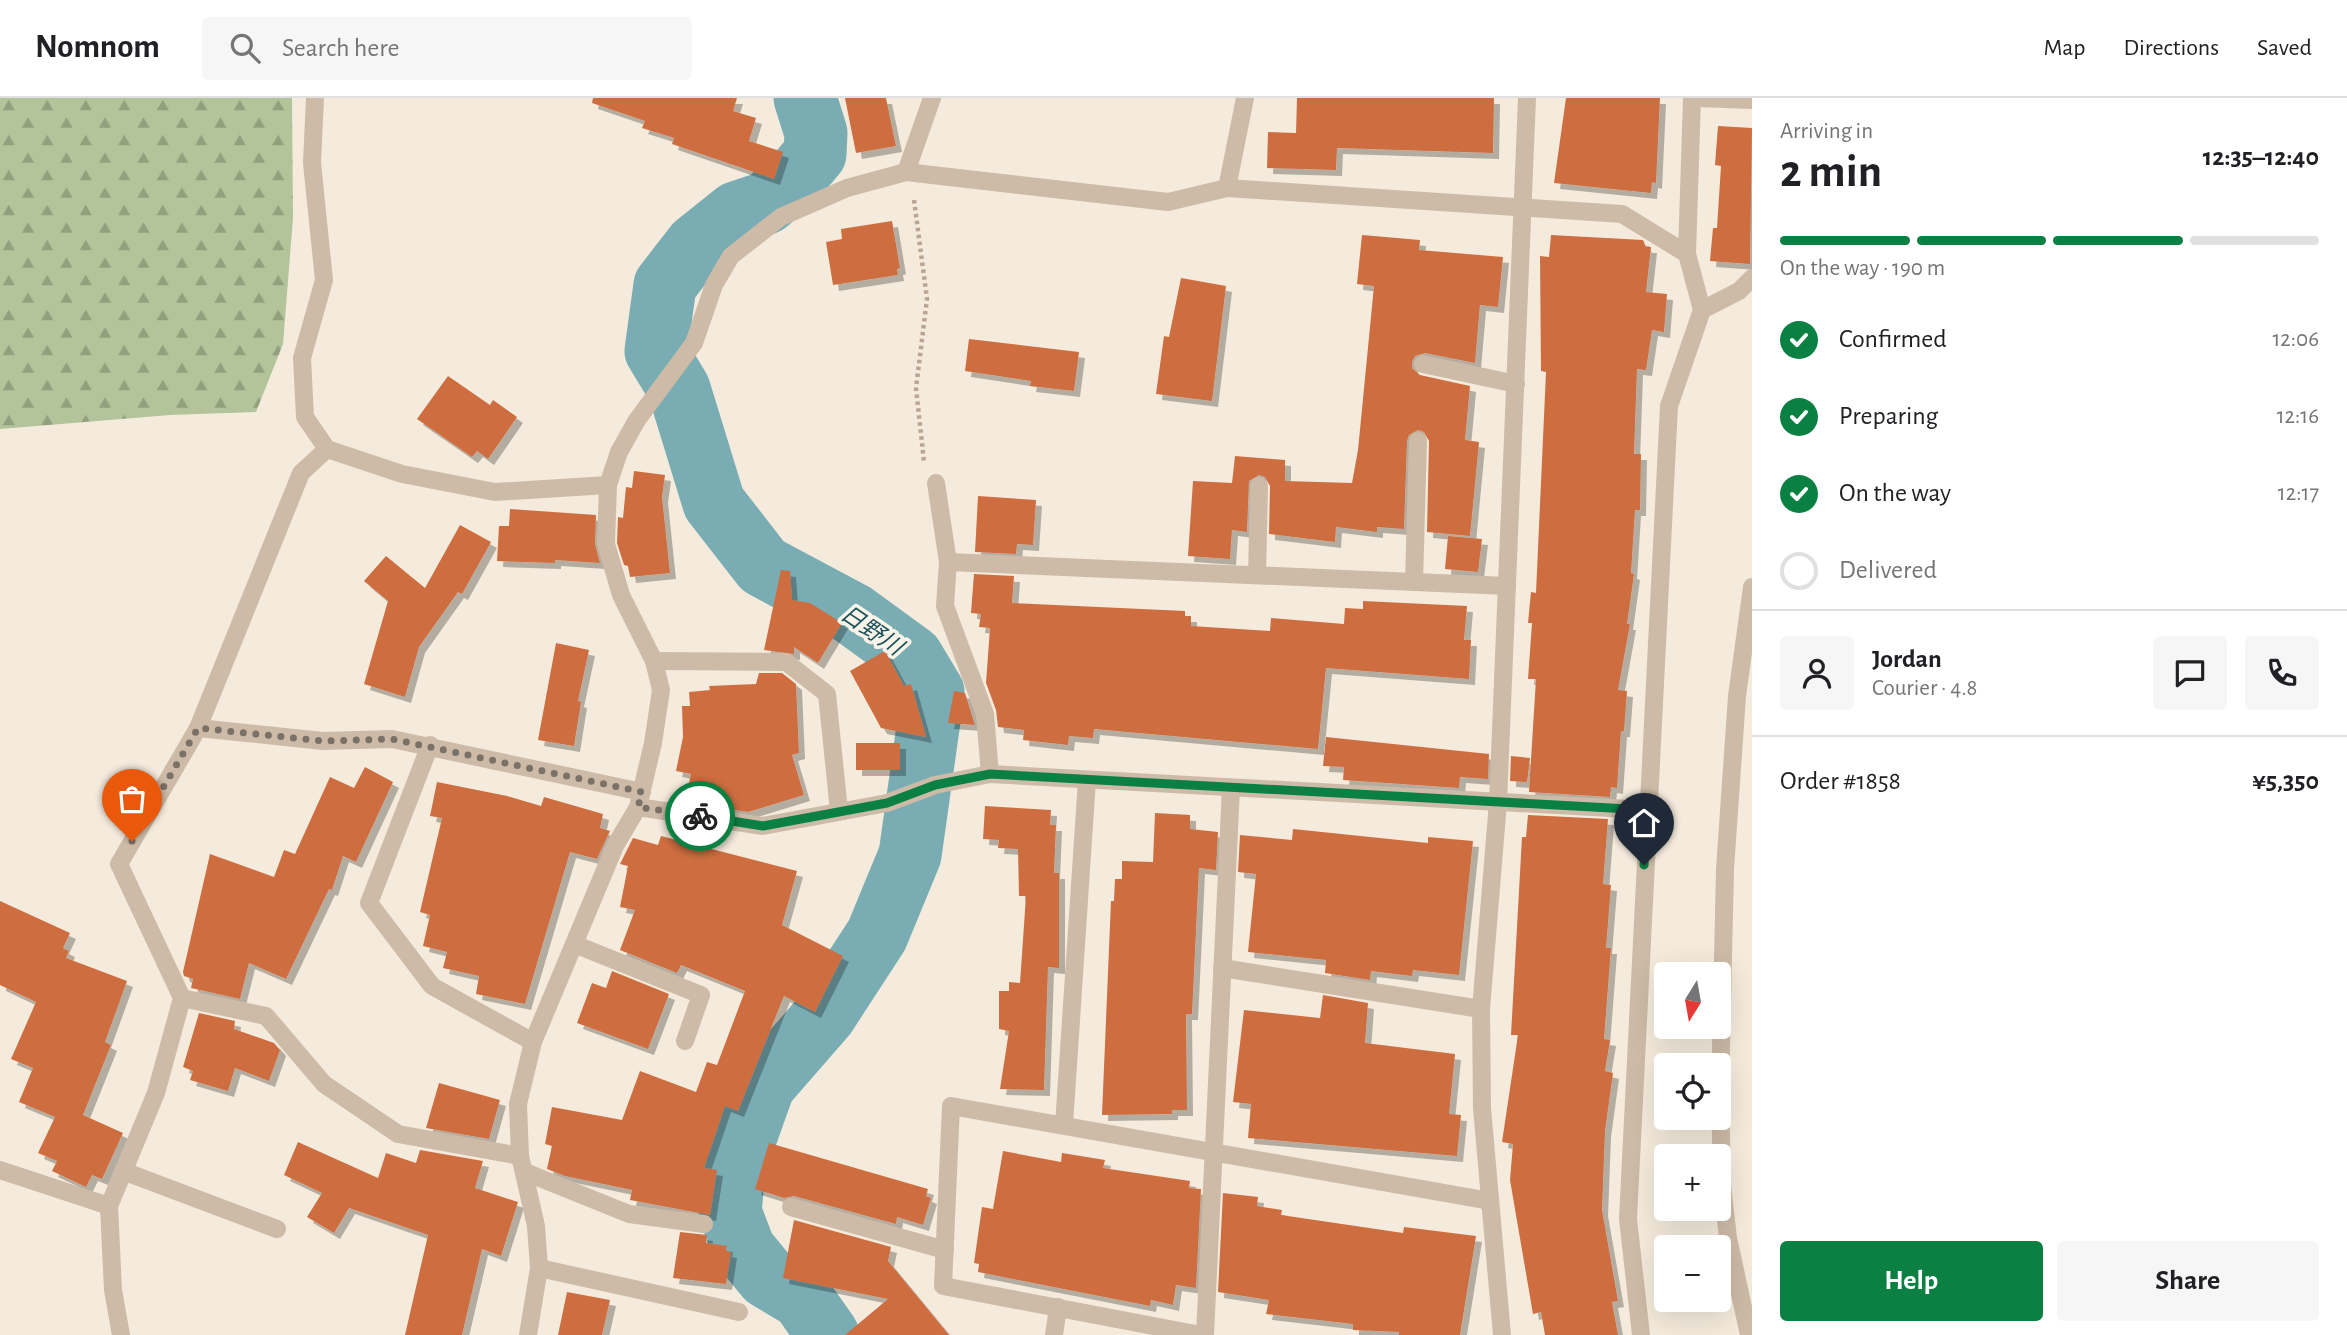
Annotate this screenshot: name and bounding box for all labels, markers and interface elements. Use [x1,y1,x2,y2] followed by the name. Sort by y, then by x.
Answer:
[202,17,692,80] search box
[226,29,264,67] icon: search
[35,31,160,64] text: Nomnom
[282,35,400,61] text: Search here
[2043,36,2085,60] text: Map
[2123,36,2219,60] text: Directions
[2257,36,2312,60] text: Saved
[1780,120,1873,143] text: Arriving in
[2203,144,2319,170] text: 12:35–12:40
[1780,149,1882,195] text: 2 min
[1780,257,1945,280] text: On the way · 190 m
[1780,321,1818,359] icon: check
[1839,326,1947,352] text: Confirmed
[2272,328,2319,351] text: 12:06
[1780,398,1818,436] icon: check
[1839,403,1938,429] text: Preparing
[2277,405,2319,428] text: 12:16
[1780,475,1818,513] icon: check
[1839,480,1951,506] text: On the way
[2278,482,2319,505] text: 12:17
[1839,557,1937,583] text: Delivered
[836,602,909,662] water label: 日野川
[1780,636,1854,710] button: person
[2153,636,2227,710] button: chat
[2245,636,2319,710] button: phone
[1872,646,1942,672] text: Jordan
[1872,677,1977,700] text: Courier · 4.8
[1780,768,1901,794] text: Order #1858
[2252,768,2319,794] text: ¥5,350
[102,769,162,841] pin
[113,780,151,818] icon: bag
[665,781,735,851] courier
[1614,793,1674,865] pin
[681,797,719,835] icon: bike
[1625,804,1663,842] icon: home
[1654,962,1731,1040] north arrow
[1654,962,1731,1312] map controls
[1654,1053,1731,1130] button: locate
[1654,1144,1731,1221] button: +
[1654,1235,1731,1312] button: −
[1780,1241,2043,1321] button: Help
[2057,1241,2319,1321] button: Share

